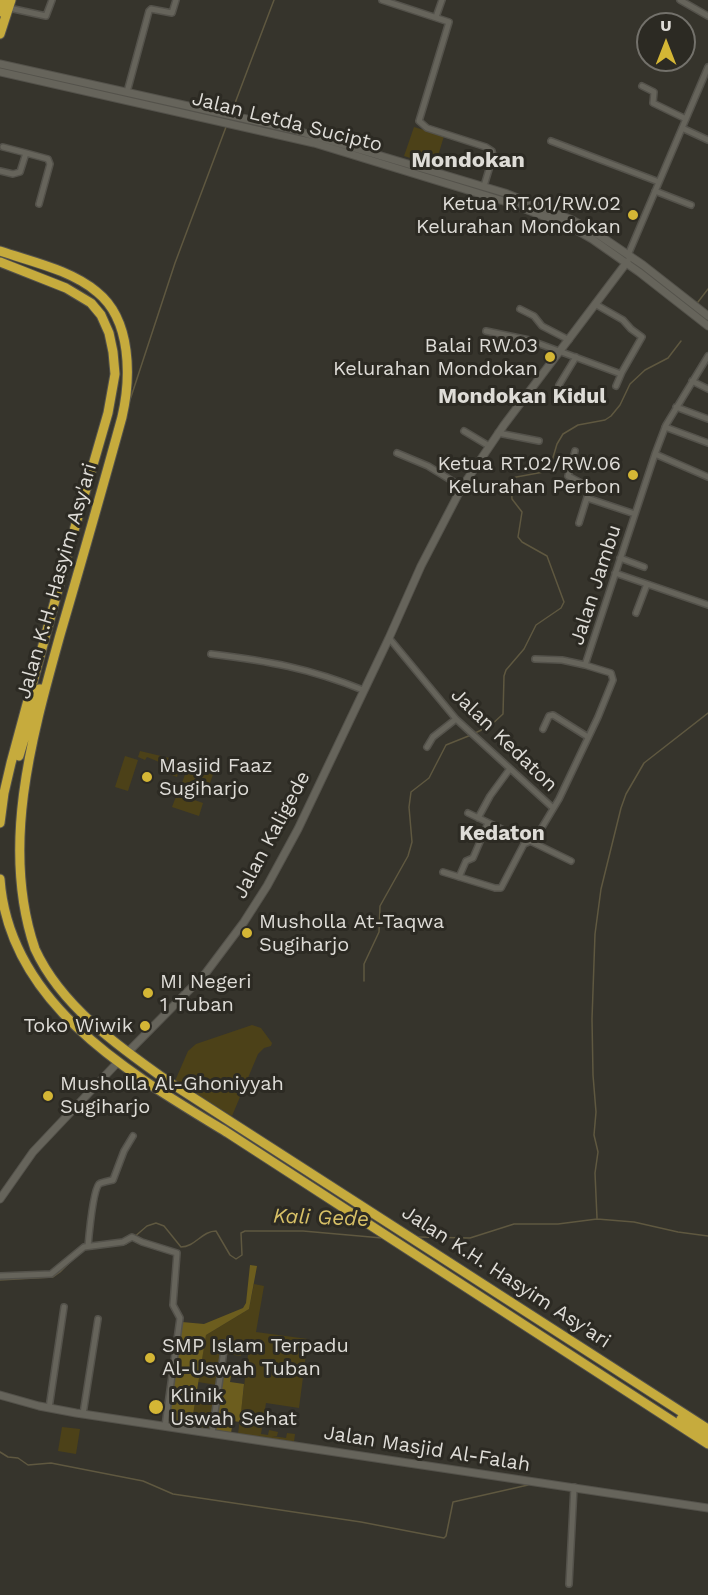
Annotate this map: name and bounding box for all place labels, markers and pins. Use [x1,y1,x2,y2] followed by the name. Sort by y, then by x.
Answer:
[416,192,621,239] place label: Ketua RT.01/RW.02 Kelurahan Mondokan
[626,208,640,222] marker: Ketua RT.01/RW.02 Kelurahan Mondokan
[333,334,538,381] place label: Balai RW.03 Kelurahan Mondokan
[543,350,557,364] marker: Balai RW.03 Kelurahan Mondokan
[438,452,621,499] place label: Ketua RT.02/RW.06 Kelurahan Perbon
[626,468,640,482] marker: Ketua RT.02/RW.06 Kelurahan Perbon
[159,754,272,801] place label: Masjid Faaz Sugiharjo
[140,770,154,784] marker: Masjid Faaz Sugiharjo
[259,910,444,957] place label: Musholla At-Taqwa Sugiharjo
[240,926,254,940] marker: Musholla At-Taqwa Sugiharjo
[160,970,252,1017] place label: MI Negeri 1 Tuban
[141,986,155,1000] marker: MI Negeri 1 Tuban
[23,1014,133,1038] place label: Toko Wiwik
[138,1019,152,1033] marker: Toko Wiwik
[60,1072,284,1119] place label: Musholla Al-Ghoniyyah Sugiharjo
[41,1089,55,1103] marker: Musholla Al-Ghoniyyah Sugiharjo
[162,1334,349,1381] place label: SMP Islam Terpadu Al-Uswah Tuban
[143,1351,157,1365] marker: SMP Islam Terpadu Al-Uswah Tuban
[170,1384,297,1431] place label: Klinik Uswah Sehat
[147,1398,165,1416] marker: Klinik Uswah Sehat

